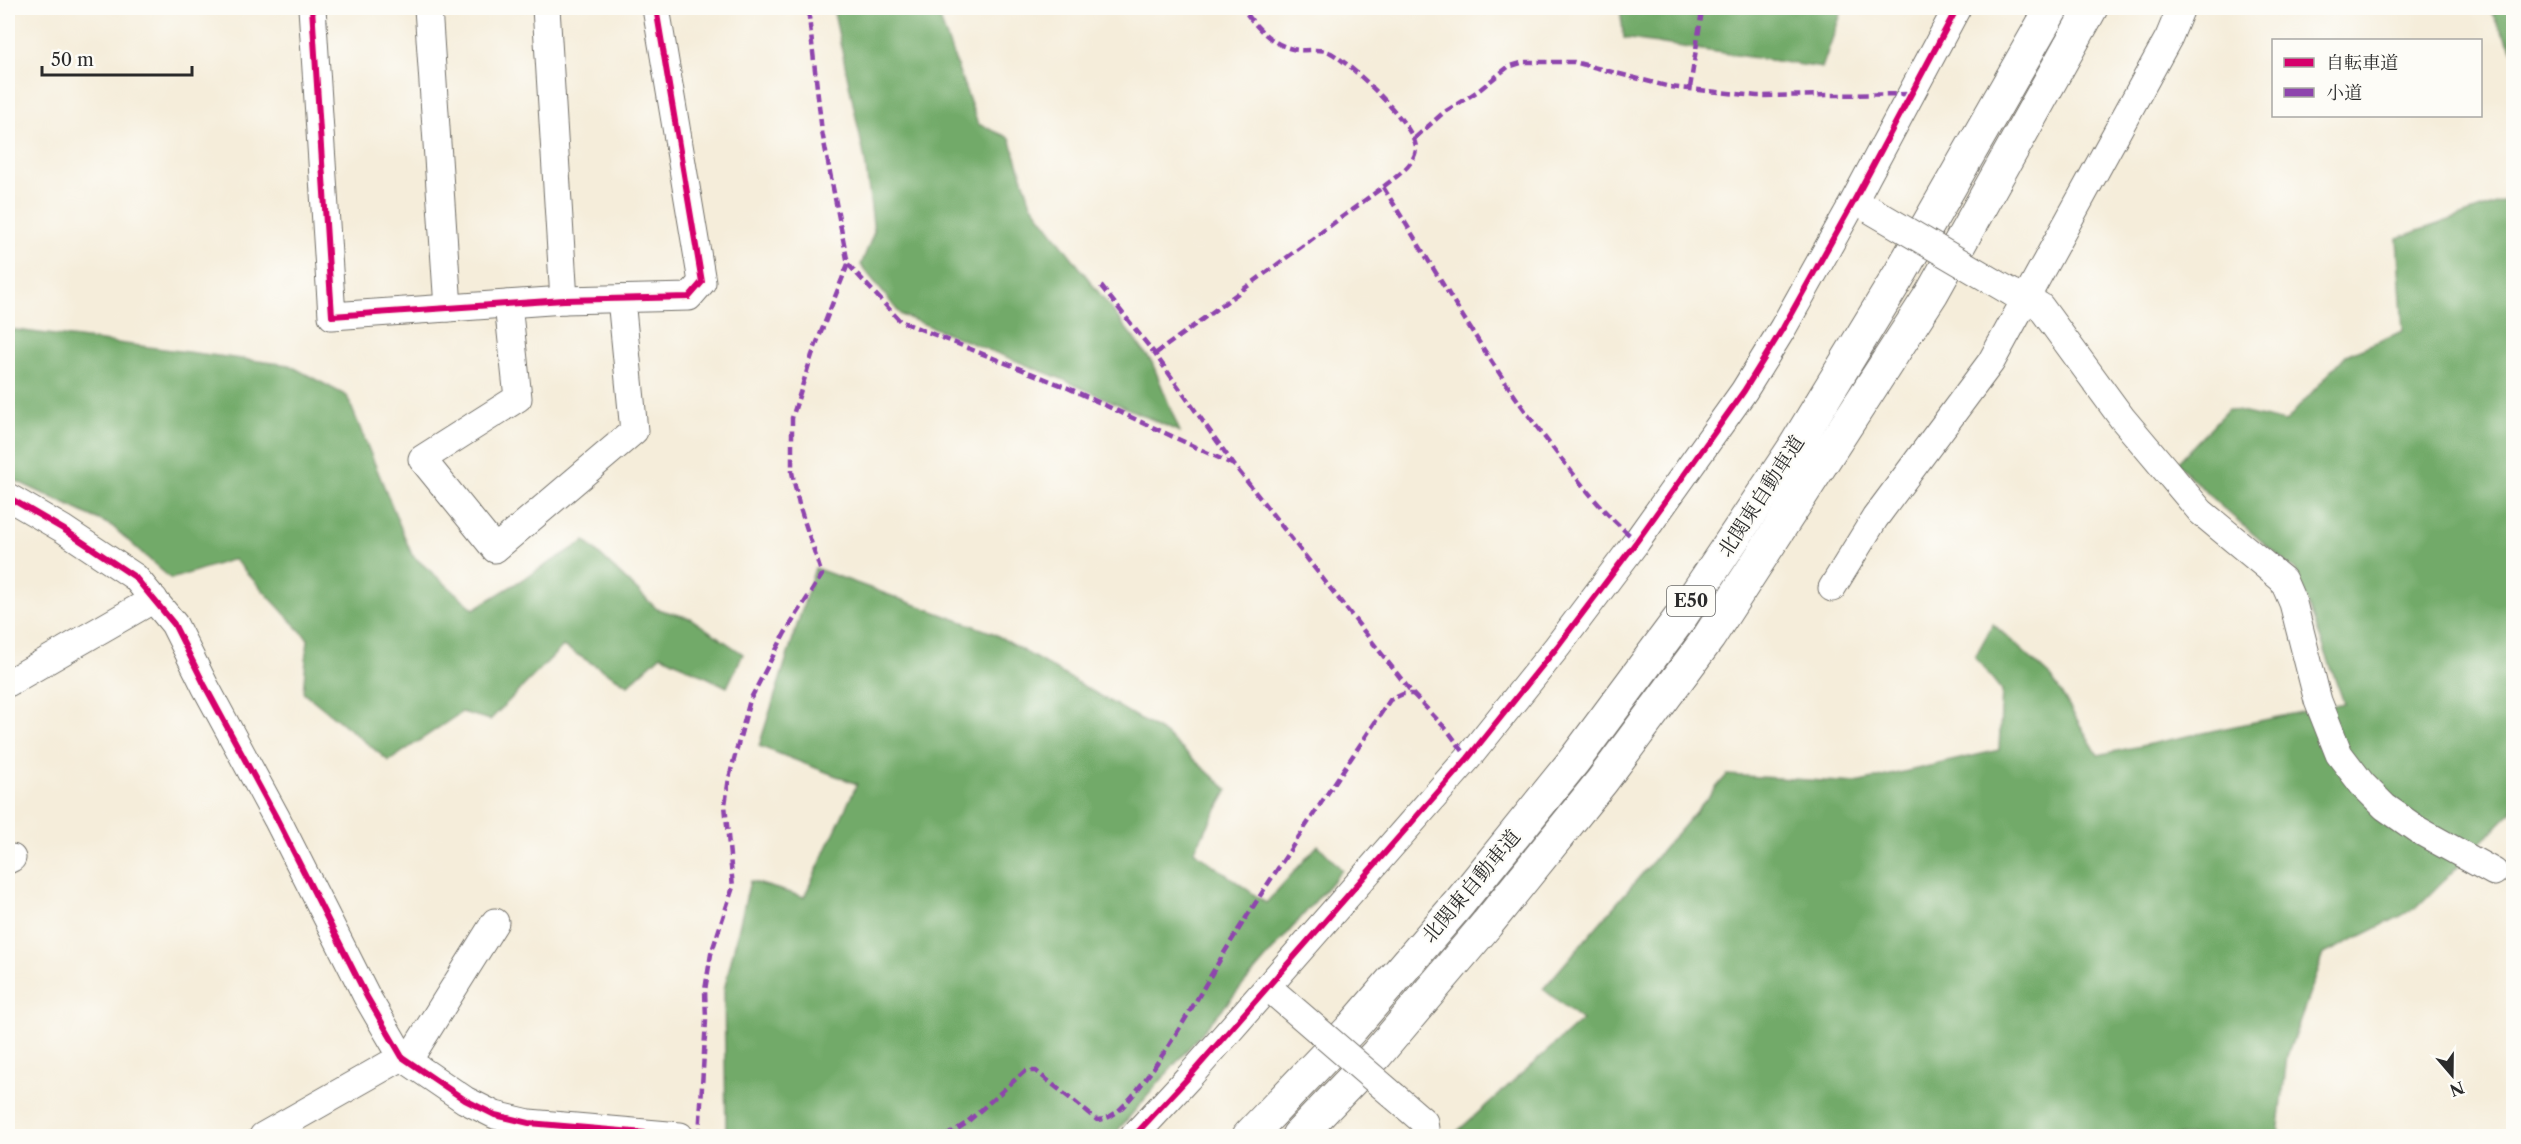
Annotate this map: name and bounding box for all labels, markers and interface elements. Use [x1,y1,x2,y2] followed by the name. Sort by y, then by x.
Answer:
[42,39,192,77] scale bar
[2272,39,2482,117] legend
[51,49,94,71] text: 50 m
[2326,52,2398,74] text: 自転車道
[2326,82,2362,104] text: 小道
[1713,431,1809,561] street label: 北関東自動車道
[1667,586,1715,616] road number: E50
[1417,825,1525,947] street label: 北関東自動車道
[2422,1045,2482,1105] north arrow
[2447,1077,2467,1101] text: N

